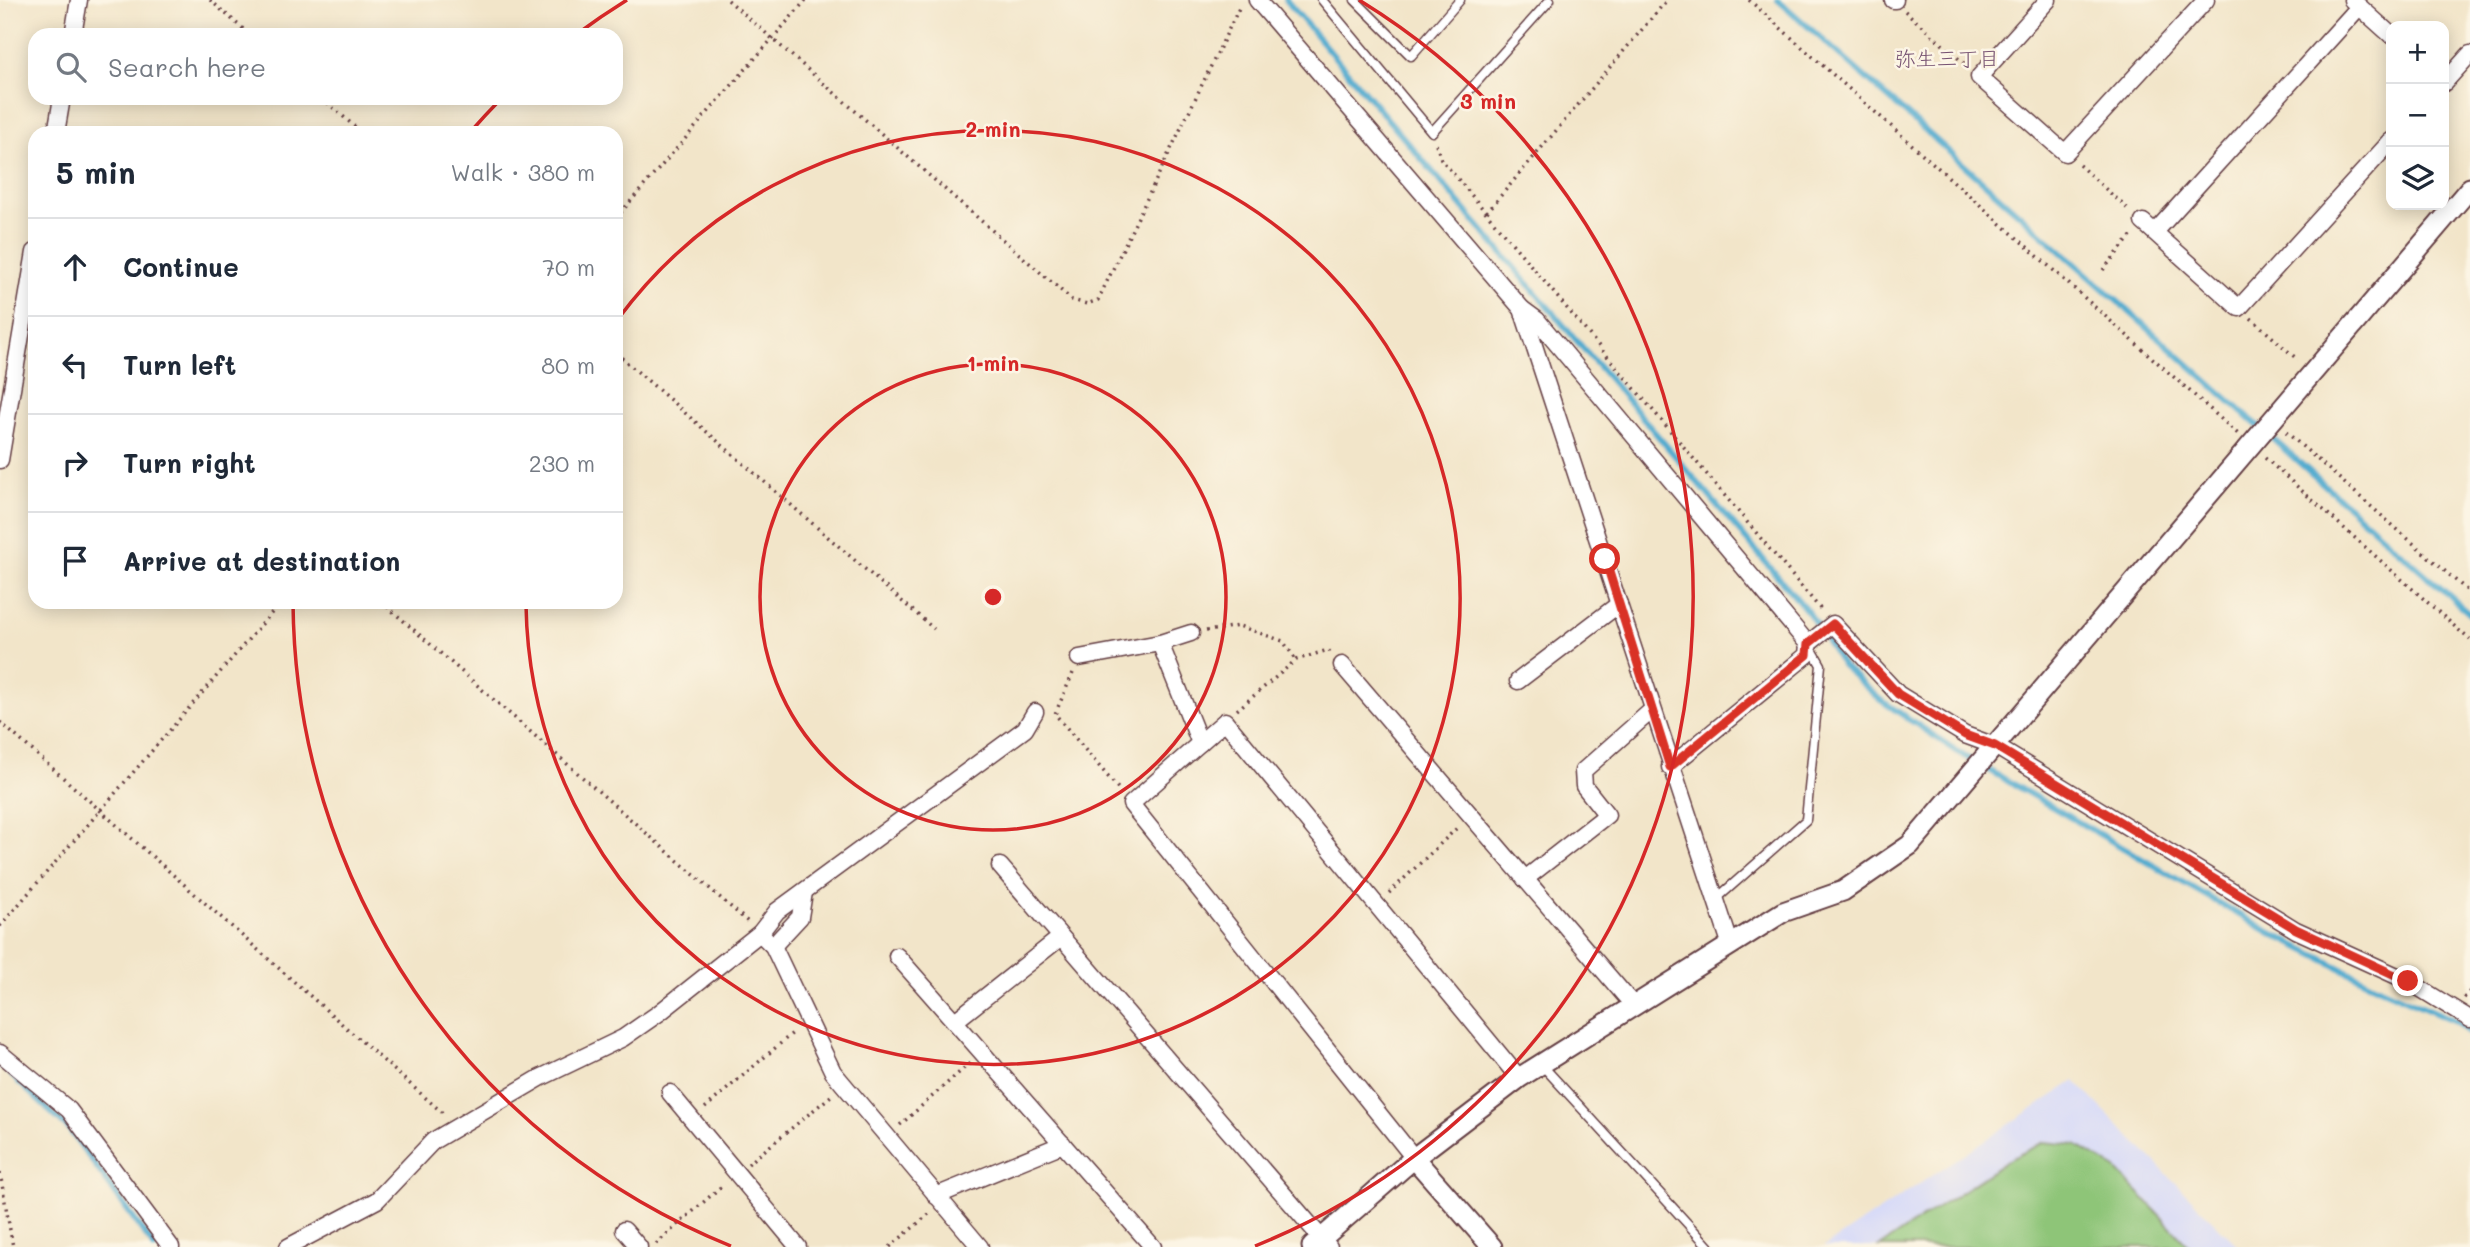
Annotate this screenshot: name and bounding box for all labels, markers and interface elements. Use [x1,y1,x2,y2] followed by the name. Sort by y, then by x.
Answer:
[2386,21,2449,210] map controls
[2386,21,2449,84] button: +
[28,28,623,105] search box
[1895,44,2000,71] district label: 弥生三丁目
[52,48,90,86] icon: search
[108,50,266,84] text: Search here
[2386,84,2449,147] button: −
[1460,87,1516,114] text: 3 min
[965,115,1021,142] text: 2 min
[2386,147,2449,210] button: layers
[56,152,136,192] text: 5 min
[450,157,595,187] text: Walk · 380 m
[56,248,94,286] icon: ahead
[123,250,239,284] text: Continue
[542,252,595,282] text: 70 m
[56,346,94,384] icon: left
[123,348,236,382] text: Turn left
[967,349,1019,376] text: 1 min
[541,350,595,380] text: 80 m
[56,444,94,482] icon: right
[123,446,256,480] text: Turn right
[529,448,595,478] text: 230 m
[56,542,94,580] icon: arrive
[1589,543,1620,574] route start
[123,544,400,578] text: Arrive at destination
[981,585,1005,609] centre of rings
[2392,965,2423,996] route end

